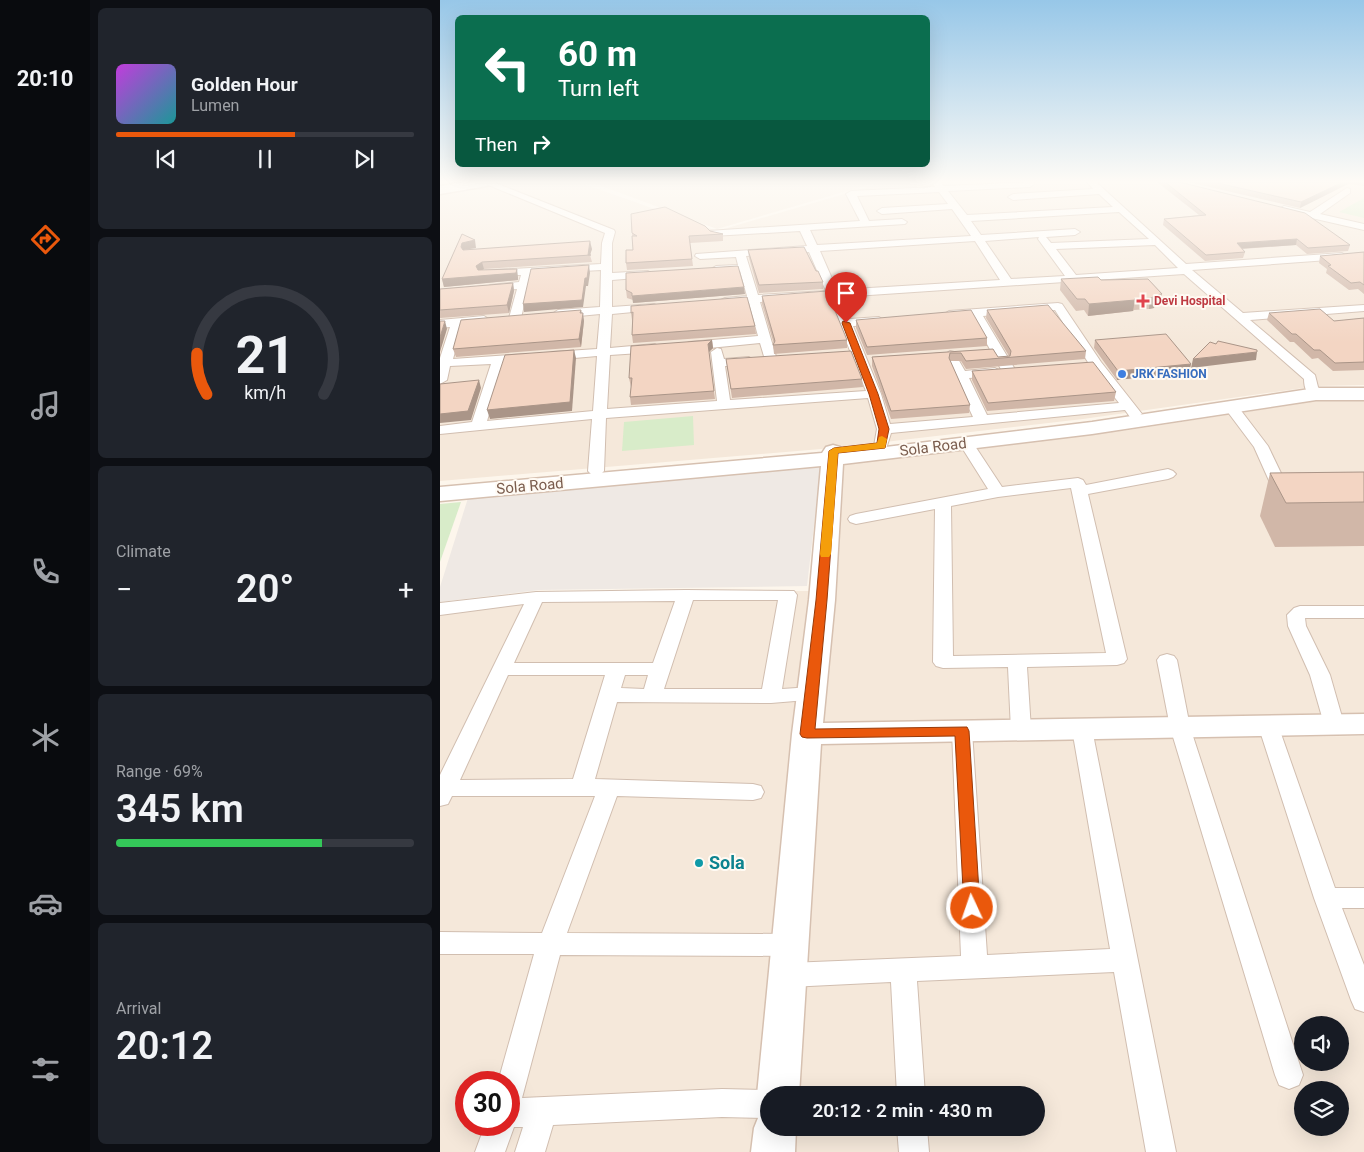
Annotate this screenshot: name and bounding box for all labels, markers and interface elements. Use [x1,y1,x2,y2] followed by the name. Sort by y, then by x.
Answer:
[558,34,637,75] text: 60 m
[475,35,540,100] icon: left
[17,66,73,91] text: 20:10
[191,73,298,96] text: Golden Hour
[558,76,639,101] text: Turn left
[191,96,239,115] text: Lumen
[527,130,555,158] icon: right
[475,133,517,156] text: Then
[152,145,180,173] icon: previous
[251,145,279,173] icon: pause
[350,145,378,173] icon: next
[28,222,63,257] icon: directions
[825,272,867,323] pin
[832,279,860,307] icon: arrive
[1136,294,1150,308] marker: Devi Hospital
[1154,294,1225,308] place label: Devi Hospital
[235,325,295,386] text: 21
[1132,367,1207,381] place label: JRK FASHION
[1116,368,1128,380] marker: JRK FASHION
[244,382,286,403] text: km/h
[28,388,63,423] icon: music
[898,434,968,460] street label: Sola Road
[496,474,564,498] street label: Sola Road
[116,542,171,561] text: Climate
[28,554,63,589] icon: phone
[236,567,294,611] text: 20°
[116,573,132,606] text: −
[398,573,414,606] text: +
[28,720,63,755] icon: climate
[116,762,203,781] text: Range · 69%
[116,787,244,831] text: 345 km
[709,852,745,873] place label: Sola
[693,857,705,869] marker: Sola
[945,881,997,933] position arrow
[28,886,63,921] icon: car
[116,999,161,1018] text: Arrival
[1294,1016,1349,1136] map controls
[1294,1016,1349,1071] button: sound
[116,1024,213,1068] text: 20:12
[28,1052,63,1087] icon: filters
[455,1071,520,1136] speed limit sign: 30
[1294,1081,1349,1136] button: layers
[812,1099,993,1122] text: 20:12 · 2 min · 430 m

